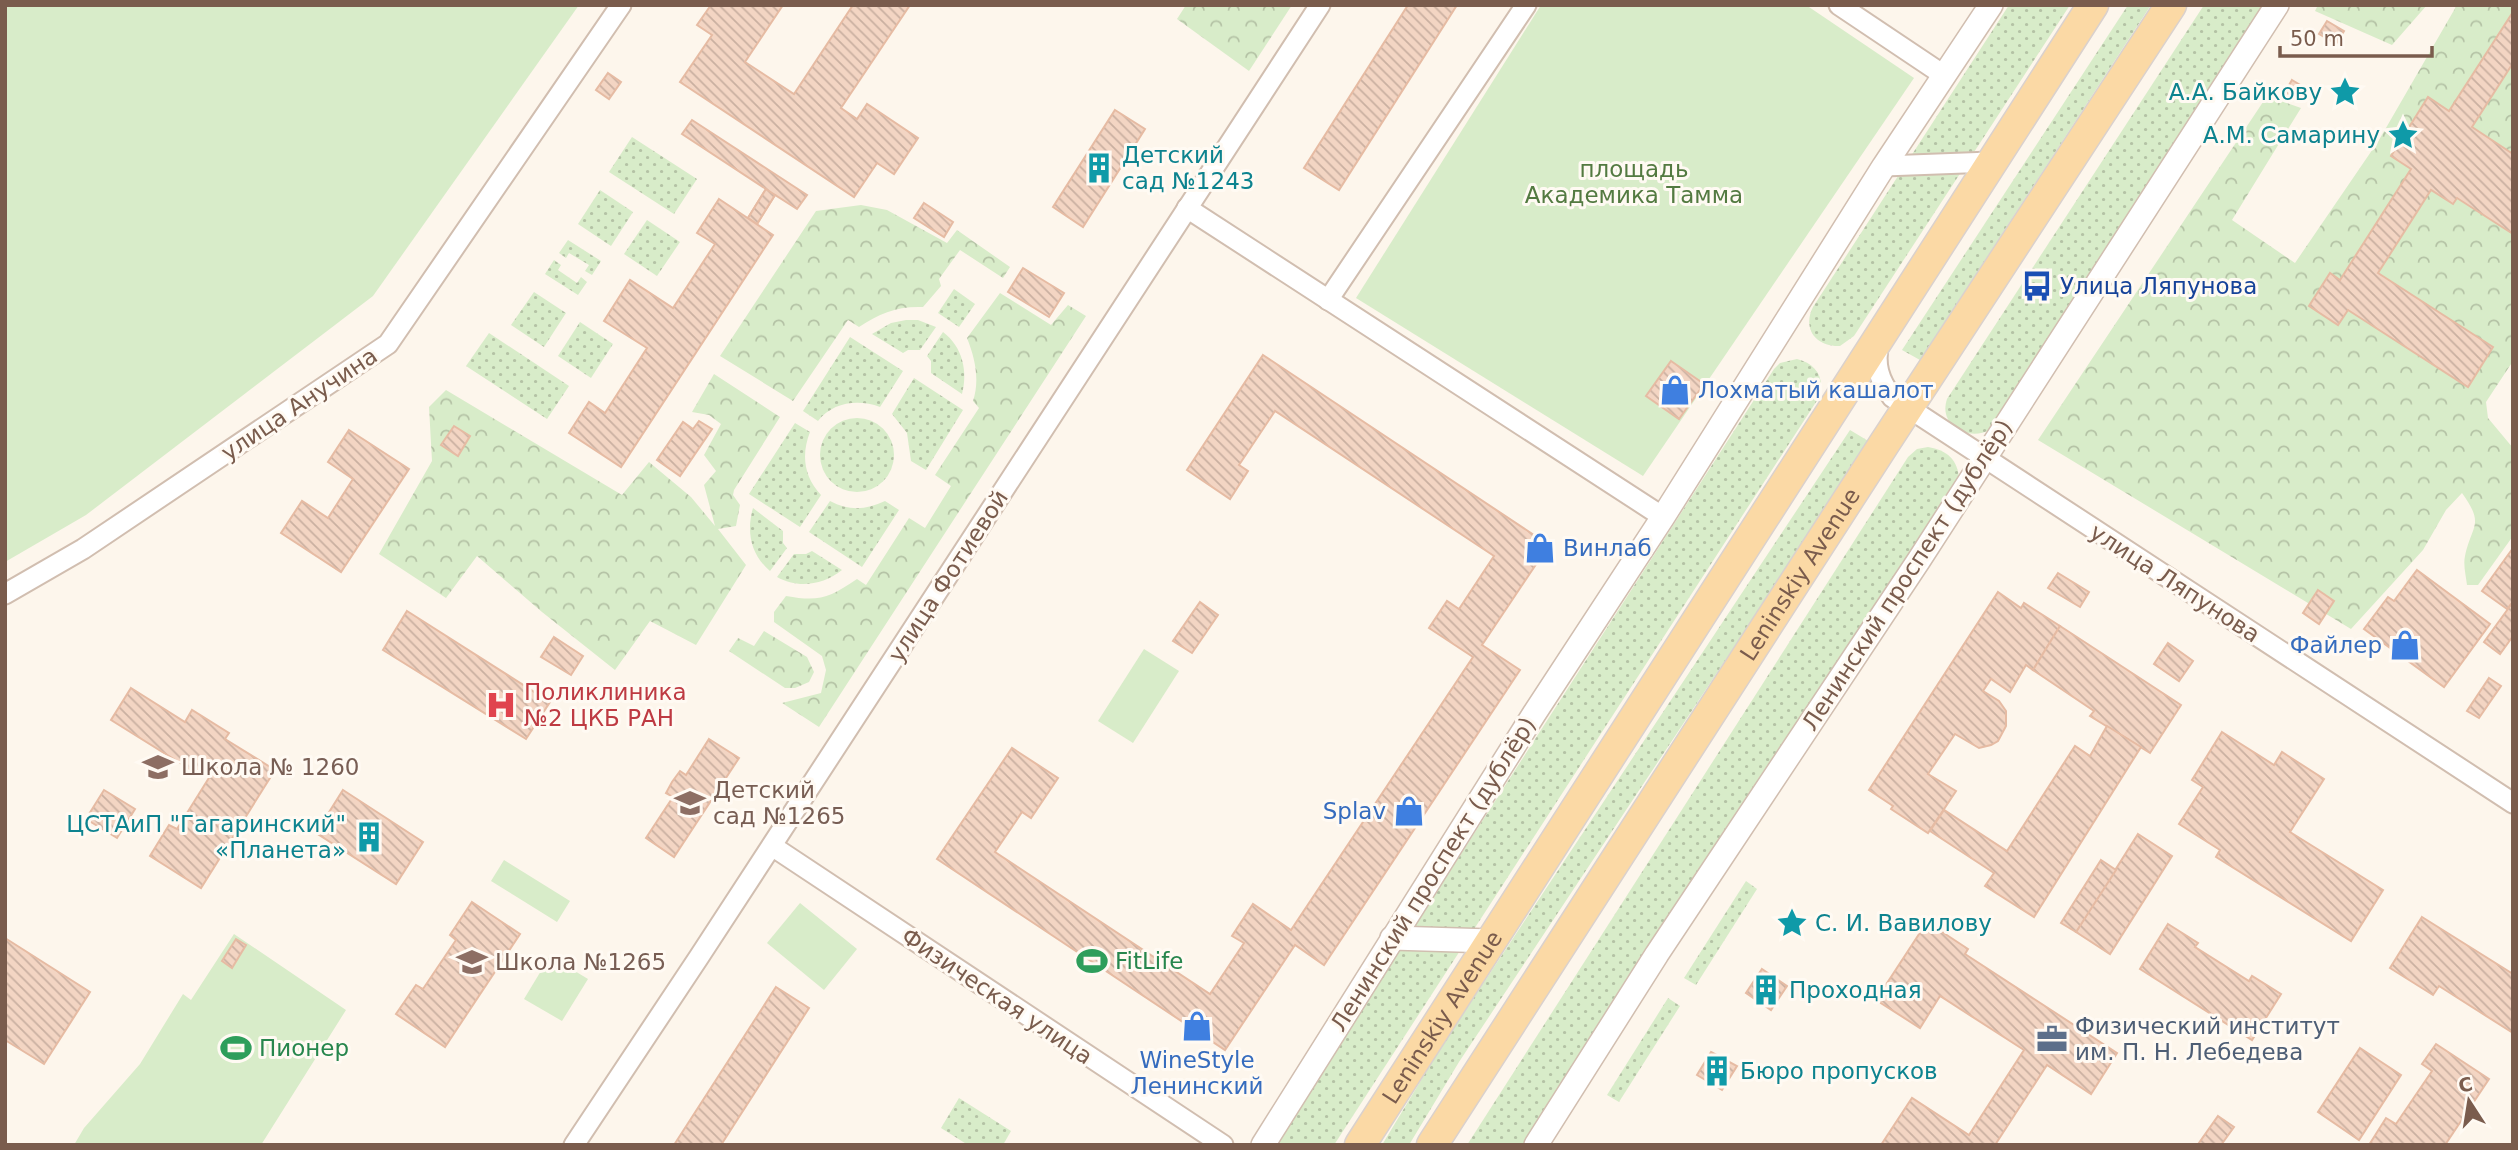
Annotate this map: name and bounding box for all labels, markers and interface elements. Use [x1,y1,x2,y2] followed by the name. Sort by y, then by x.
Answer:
[2280,14,2432,58] scale bar
[2290,27,2344,51] text: 50 m
[2328,75,2362,109] place icon: А.А. Байкову
[2169,79,2322,105] place label: А.А. Байкову
[2386,118,2420,152] place icon: А.М. Самарину
[2203,122,2380,148] place label: А.М. Самарину
[1122,142,1254,194] place label: Детский сад №1243
[1082,151,1116,185] building icon: Детский сад №1243
[1525,156,1743,208] park label: площадь Академика Тамма
[2020,269,2054,303] bus stop icon: Улица Ляпунова
[2060,273,2257,299] place label: Улица Ляпунова
[216,342,382,466] street label: улица Анучина
[1658,373,1692,407] shop icon: Лохматый кашалот
[1698,377,1934,403] place label: Лохматый кашалот
[1797,415,2017,735] street label: Ленинский проспект (дублёр)
[1735,483,1865,666] street label: Leninskiy Avenue
[883,485,1013,667] street label: улица Фотиевой
[2085,518,2265,648] street label: улица Ляпунова
[1523,531,1557,565] shop icon: Винлаб
[1563,535,1652,561] place label: Винлаб
[2388,628,2422,662] shop icon: Файлер
[2290,632,2382,658] place label: Файлер
[524,679,687,731] place label: Поликлиника №2 ЦКБ РАН
[484,688,518,722] hospital icon: Поликлиника №2 ЦКБ РАН
[1325,712,1541,1036] street label: Ленинский проспект (дублёр)
[141,750,175,784] school or university icon: Школа № 1260
[181,754,359,780] place label: Школа № 1260
[713,777,845,829] place label: Детский сад №1265
[673,786,707,820] school or university icon: Детский сад №1265
[1392,794,1426,828] shop icon: Splav
[1323,798,1386,824] place label: Splav
[66,811,346,863] place label: ЦСТАиП "Гагаринский" «Планета»
[352,820,386,854] building icon: ЦСТАиП "Гагаринский" «Планета»
[1775,906,1809,940] place icon: С. И. Вавилову
[1815,910,1992,936] place label: С. И. Вавилову
[897,922,1097,1070] street label: Физическая улица
[1377,926,1507,1108] street label: Leninskiy Avenue
[1075,944,1109,978] sports icon: FitLife
[455,945,489,979] school or university icon: Школа №1265
[1115,948,1183,974] place label: FitLife
[495,949,666,975] place label: Школа №1265
[1749,973,1783,1007] building icon: Проходная
[1789,977,1922,1003] place label: Проходная
[1180,1009,1214,1043] shop icon: WineStyle Ленинский
[2075,1013,2340,1065] place label: Физический институт им. П. Н. Лебедева
[2035,1022,2069,1056] office icon: Физический институт им. П. Н. Лебедева
[219,1031,253,1065] sports icon: Пионер
[259,1035,349,1061] place label: Пионер
[1131,1047,1263,1099] place label: WineStyle Ленинский
[1700,1054,1734,1088] building icon: Бюро пропусков
[1740,1058,1938,1084] place label: Бюро пропусков
[2434,1066,2504,1136] north arrow
[2456,1072,2475,1097] text: С

